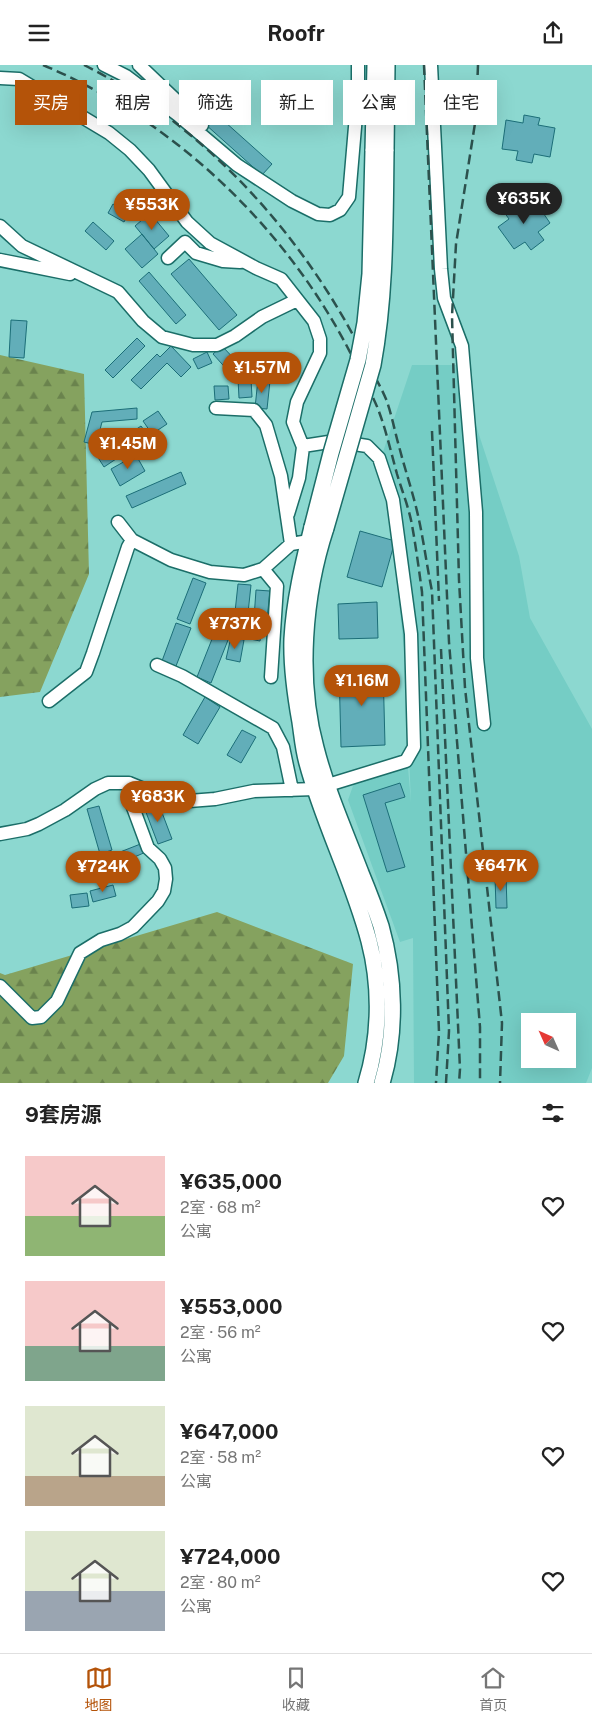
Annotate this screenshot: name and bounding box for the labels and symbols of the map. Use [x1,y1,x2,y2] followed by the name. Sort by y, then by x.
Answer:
[489,183,559,225] pin: ¥635K
[117,189,187,231] pin: ¥553K
[221,351,303,394] pin: ¥1.57M
[87,427,169,470] pin: ¥1.45M
[200,607,270,650] pin: ¥737K
[321,665,403,707] pin: ¥1.16M
[123,781,193,823] pin: ¥683K
[466,849,536,892] pin: ¥647K
[68,851,138,893] pin: ¥724K
[521,1013,576,1067] north arrow

